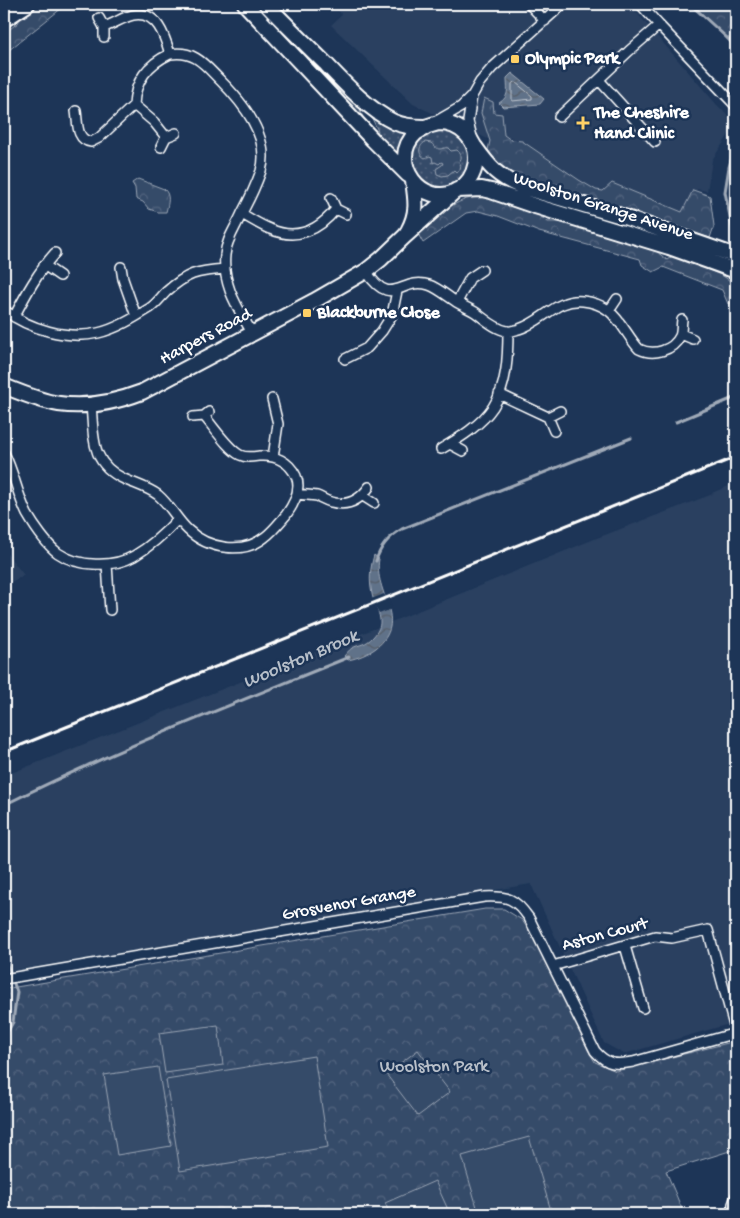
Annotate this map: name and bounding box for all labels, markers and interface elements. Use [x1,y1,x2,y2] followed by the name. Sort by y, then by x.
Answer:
[525,49,621,70] place label: Olympic Park
[509,53,521,65] marker: Olympic Park
[592,103,689,145] place label: The Cheshire Hand Clinic
[576,116,590,130] marker: The Cheshire Hand Clinic
[510,168,696,246] street label: Woolston Grange Avenue
[156,303,257,370] street label: Harpers Road
[316,303,440,324] place label: Blackburne Close
[301,307,313,319] marker: Blackburne Close
[240,625,363,695] water label: Woolston Brook
[281,882,418,926] street label: Grosvenor Grange
[560,913,652,957] street label: Aston Court
[380,1057,490,1078] park label: Woolston Park

